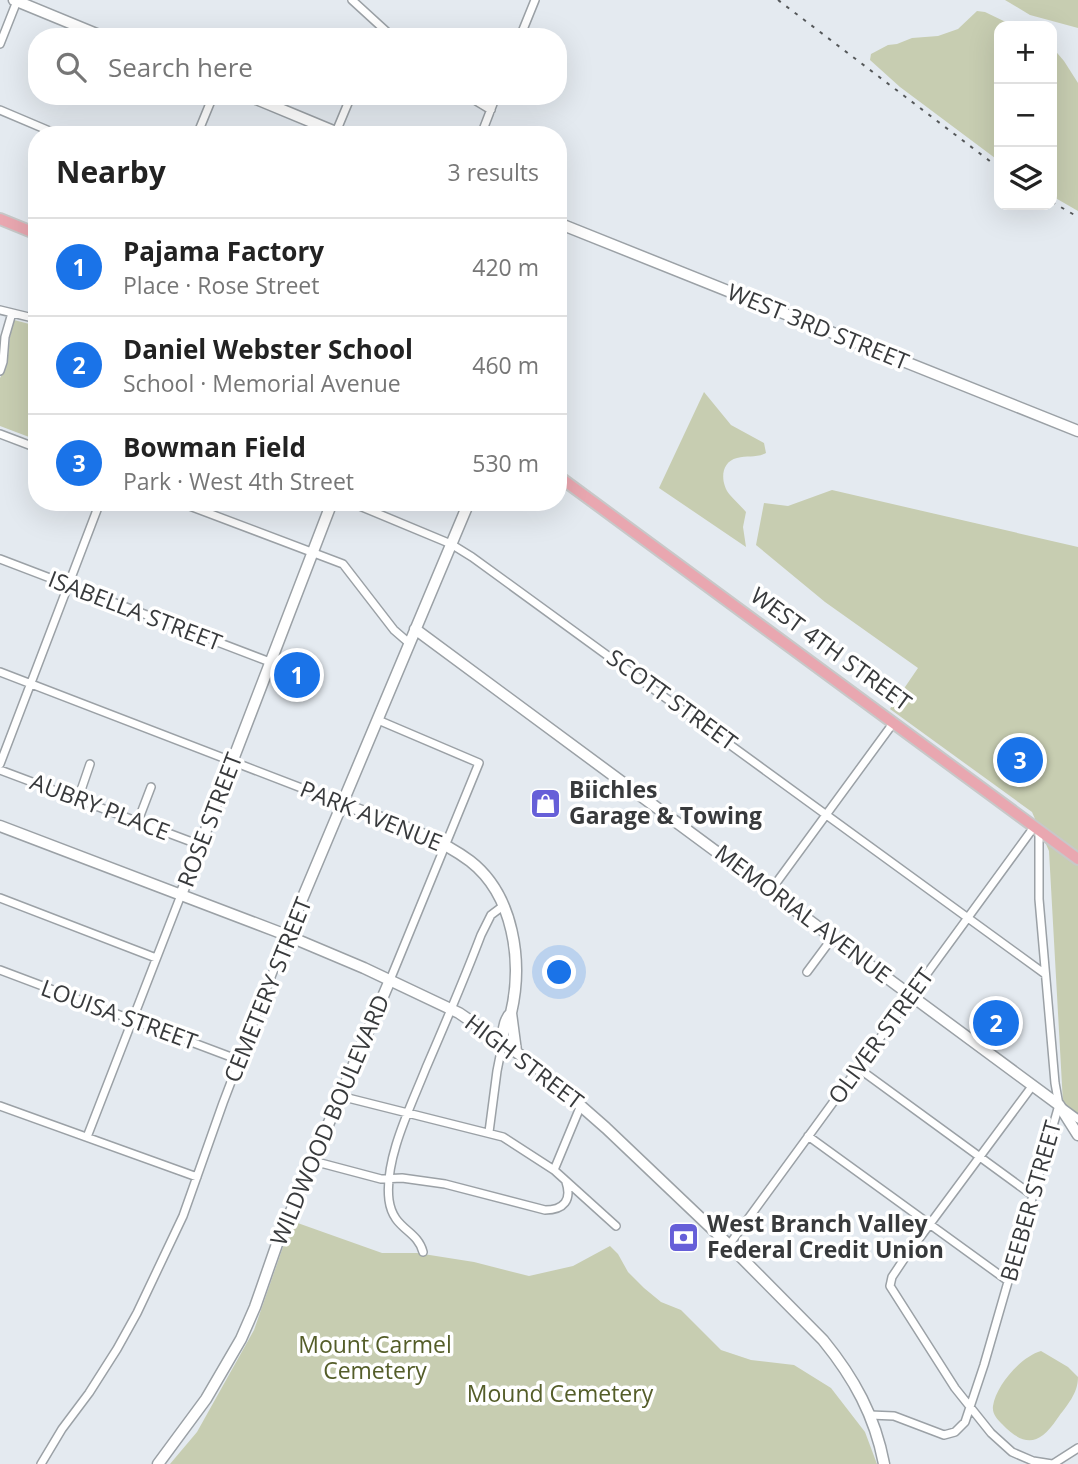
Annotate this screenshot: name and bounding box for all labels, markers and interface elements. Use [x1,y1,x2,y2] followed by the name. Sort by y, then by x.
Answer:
[994,21,1057,210] map controls
[994,21,1057,84] button: +
[28,28,567,105] search box
[52,48,90,86] icon: search
[108,49,253,85] text: Search here
[994,84,1057,147] button: −
[994,147,1057,210] button: layers
[56,151,166,192] text: Nearby
[448,156,539,188] text: 3 results
[123,233,324,269] text: Pajama Factory
[72,251,86,283] text: 1
[472,251,539,283] text: 420 m
[123,269,319,301] text: Place · Rose Street
[723,275,914,377] street label: WEST 3RD STREET
[123,331,413,367] text: Daniel Webster School
[72,349,86,381] text: 2
[472,349,539,381] text: 460 m
[123,367,401,399] text: School · Memorial Avenue
[123,429,306,465] text: Bowman Field
[72,447,86,479] text: 3
[472,447,539,479] text: 530 m
[123,465,354,497] text: Park · West 4th Street
[44,562,227,658] street label: ISABELLA STREET
[745,579,919,718] street label: WEST 4TH STREET
[601,641,745,758] street label: SCOTT STREET
[274,649,320,701] pin: 1
[997,734,1043,786] pin: 3
[169,748,249,891] street label: ROSE STREET
[26,765,175,847] street label: AUBRY PLACE
[296,772,447,858] street label: PARK AVENUE
[569,773,762,831] place label: Biichles Garage & Towing
[529,786,563,820] shop icon: Biichles Garage & Towing
[709,836,898,990] street label: MEMORIAL AVENUE
[215,892,319,1087] street label: CEMETERY STREET
[542,955,576,989] your location
[820,961,941,1110] street label: OLIVER STREET
[37,971,202,1057] street label: LOUISA STREET
[262,989,396,1250] street label: WILDWOOD BOULEVARD
[973,997,1019,1049] pin: 2
[459,1006,591,1117] street label: HIGH STREET
[992,1116,1068,1285] street label: BEEBER STREET
[707,1207,944,1265] place label: West Branch Valley Federal Credit Union
[667,1220,701,1254] bank icon: West Branch Valley Federal Credit Union
[298,1328,452,1386] park label: Mount Carmel Cemetery
[467,1377,654,1409] park label: Mound Cemetery

